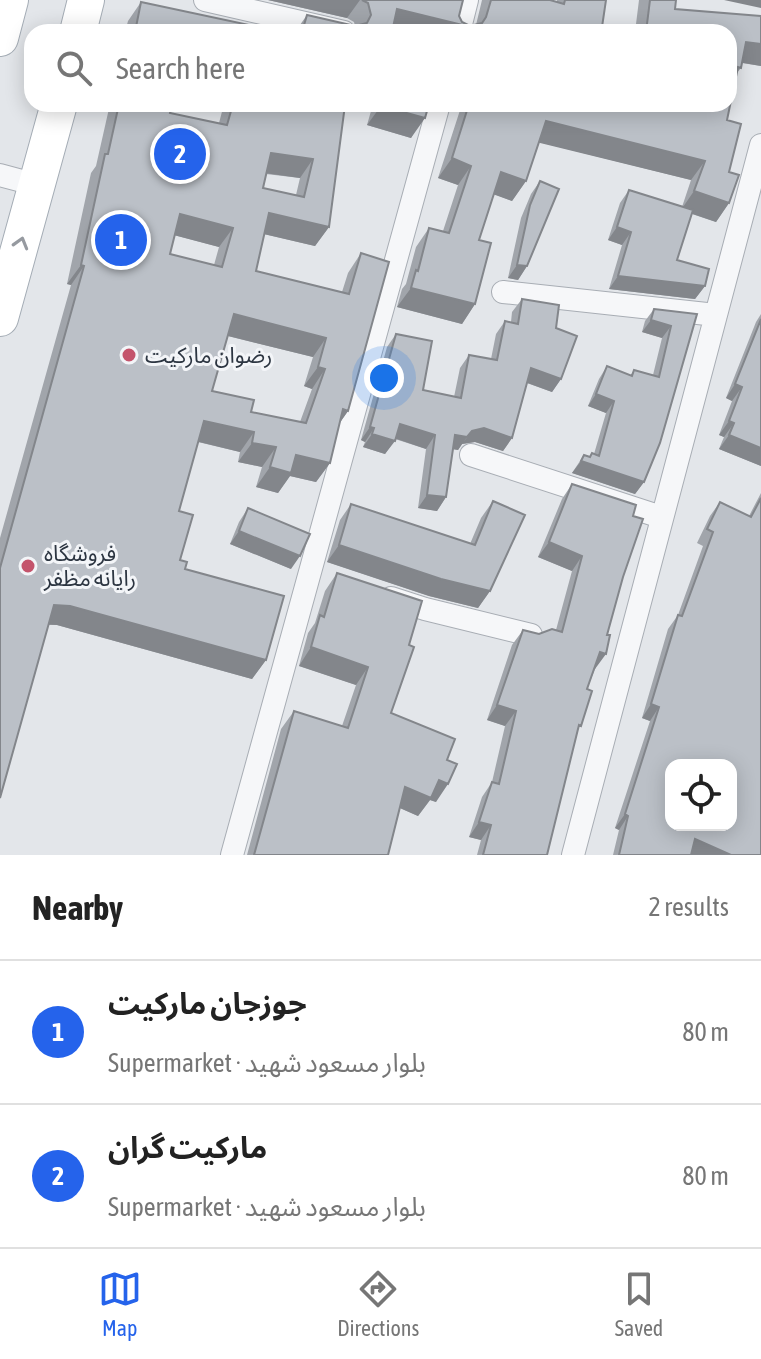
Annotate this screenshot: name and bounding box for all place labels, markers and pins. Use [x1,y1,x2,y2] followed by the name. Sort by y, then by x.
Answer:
[154,124,206,184] pin: 2
[95,210,147,270] pin: 1
[145,342,272,369] place label: رضوان مارکیت
[120,346,138,364] marker: رضوان مارکیت
[43,540,136,592] place label: فروشگاه رایانه مظفر
[19,557,37,575] marker: فروشگاه رایانه مظفر

